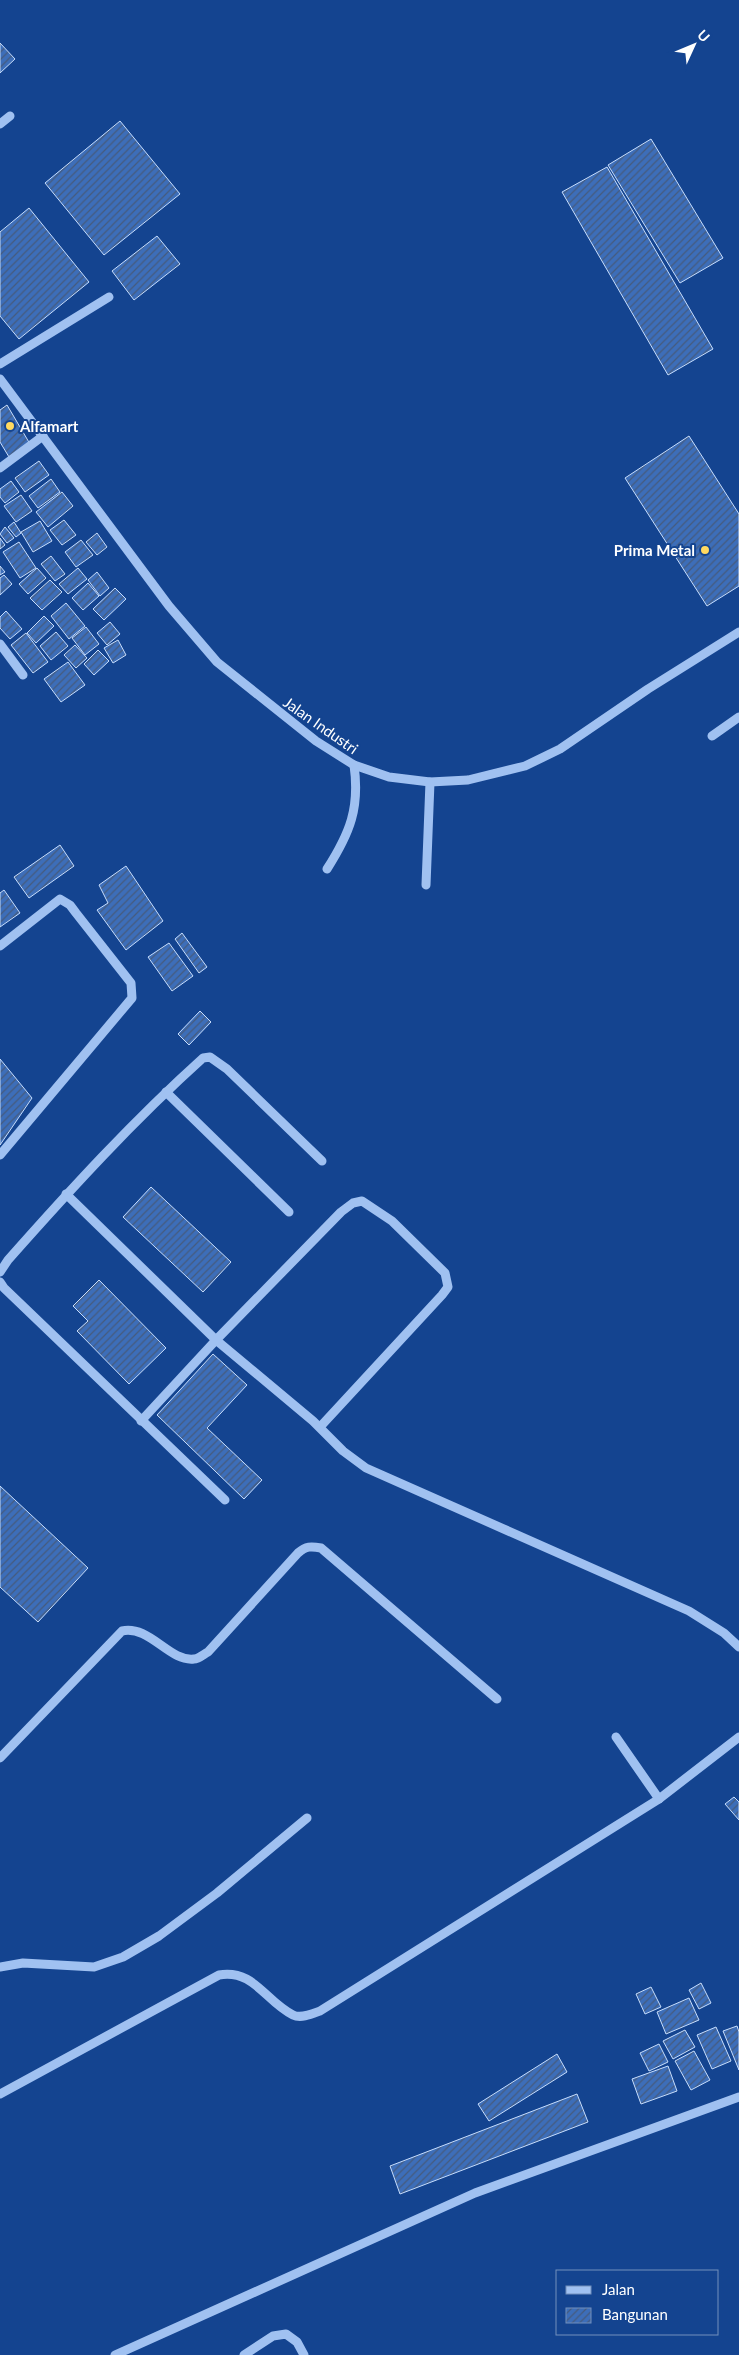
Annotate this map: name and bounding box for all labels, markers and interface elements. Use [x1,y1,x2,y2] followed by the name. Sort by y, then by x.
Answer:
[669,20,719,70] north arrow
[694,26,713,45] text: U
[19,417,79,435] place label: Alfamart
[4,420,16,432] marker: Alfamart
[614,541,695,559] place label: Prima Metal
[699,544,711,556] marker: Prima Metal
[280,693,362,757] street label: Jalan Industri
[556,2270,719,2335] legend
[602,2280,635,2298] text: Jalan
[602,2305,668,2323] text: Bangunan

